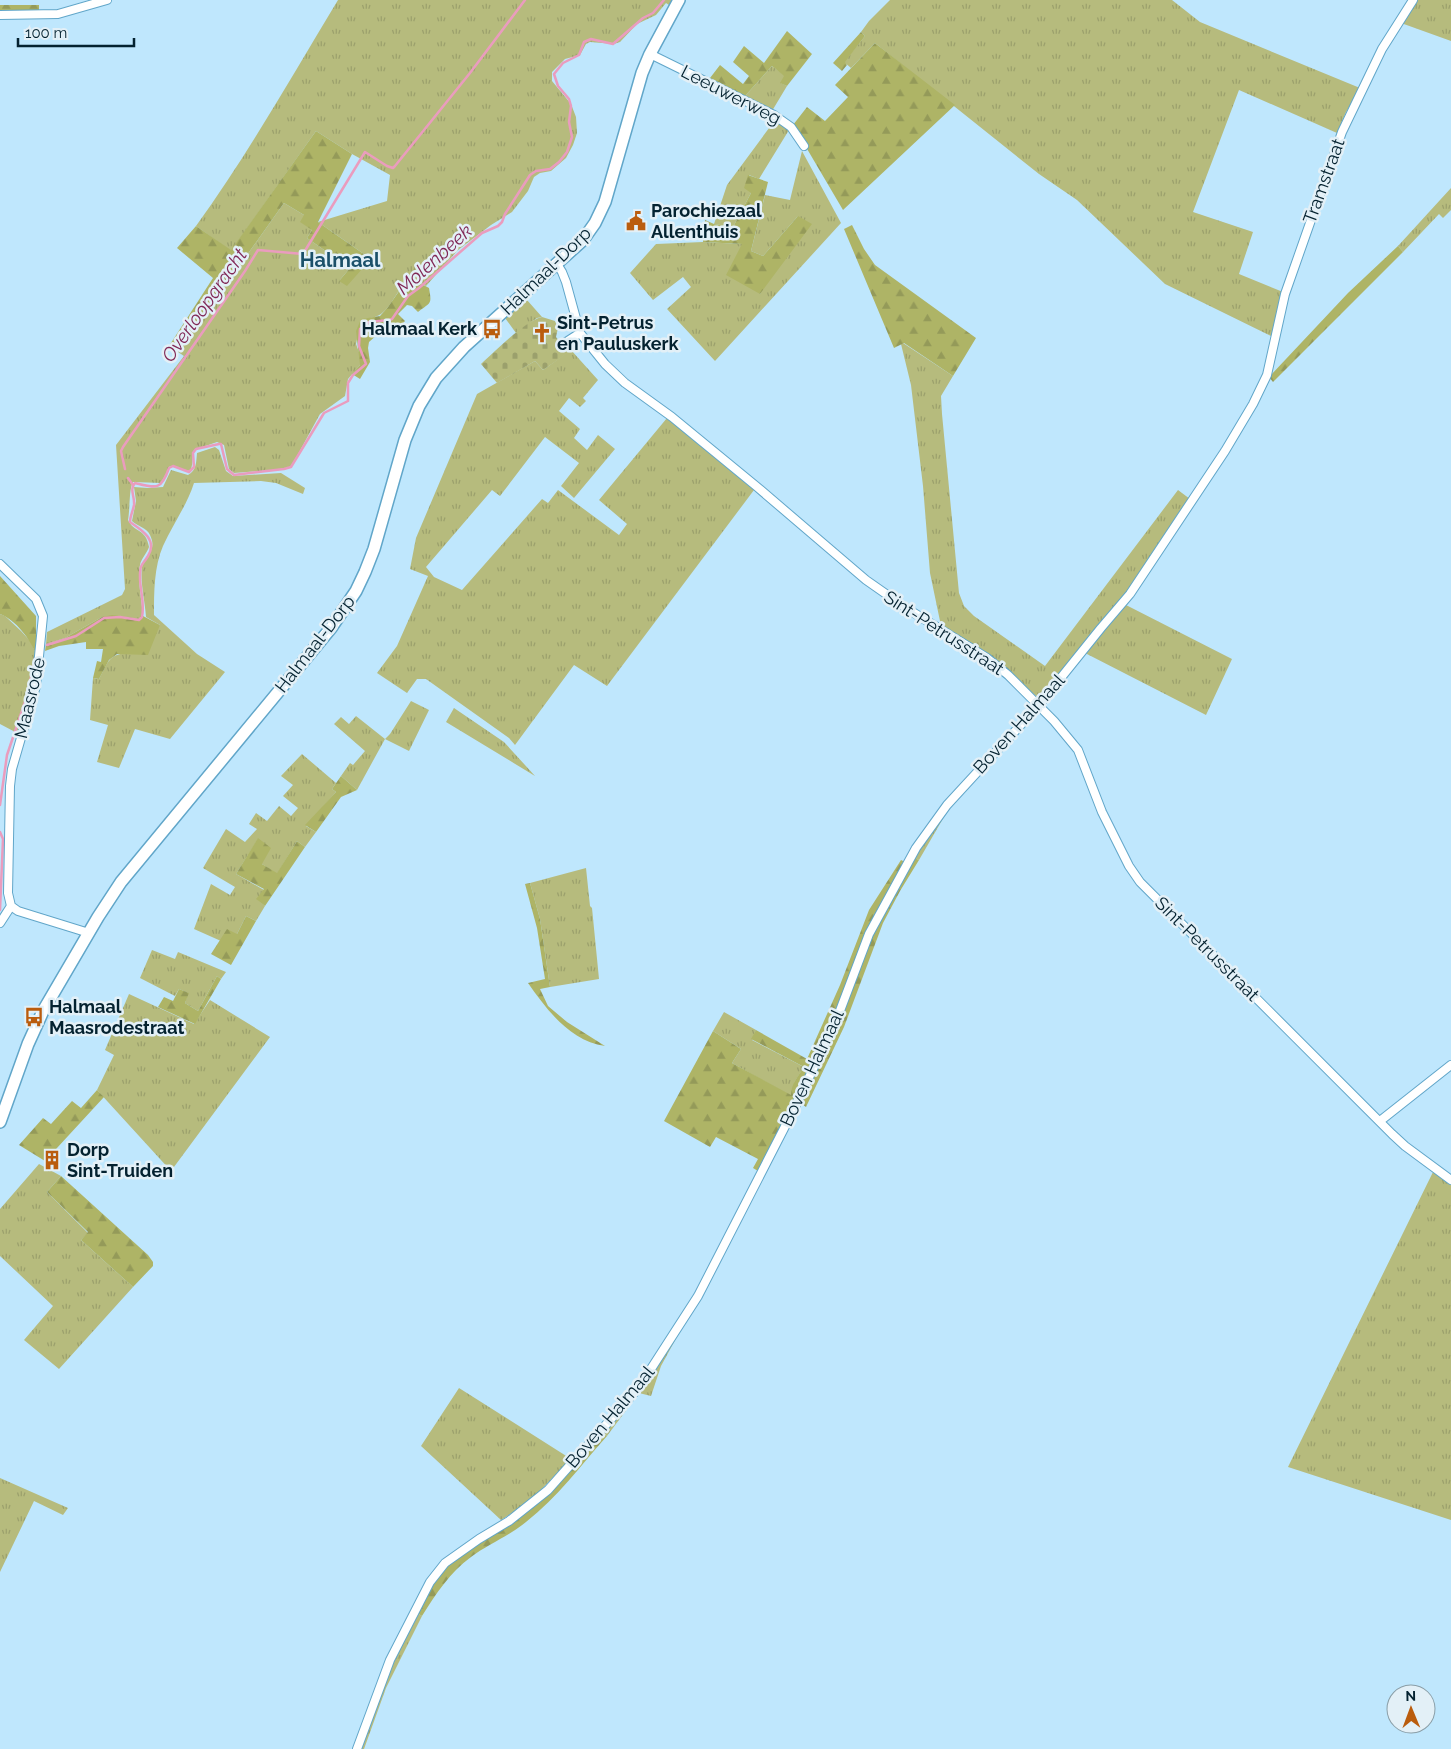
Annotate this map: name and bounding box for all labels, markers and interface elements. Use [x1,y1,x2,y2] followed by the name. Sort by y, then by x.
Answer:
[18,15,134,47] scale bar
[25,24,67,42] text: 100 m
[678,60,785,129] street label: Leeuwerweg
[1299,136,1349,226] street label: Tramstraat
[651,200,762,242] place label: Parochiezaal Allenthuis
[625,210,647,232] public building icon: Parochiezaal Allenthuis
[392,219,476,299] water label: Molenbeek
[496,222,595,319] street label: Halmaal-Dorp
[157,244,252,366] water label: Overloopgracht
[300,248,381,272] district label: Halmaal
[557,312,680,354] place label: Sint-Petrus en Pauluskerk
[361,318,478,339] place label: Halmaal Kerk
[481,318,503,340] bus stop icon: Halmaal Kerk
[531,322,553,344] church icon: Sint-Petrus en Pauluskerk
[880,586,1008,679] street label: Sint-Petrusstraat
[270,591,359,696] street label: Halmaal-Dorp
[10,655,49,740] street label: Maasrode
[969,670,1069,778] street label: Boven Halmaal
[1151,892,1264,1005] street label: Sint-Petrusstraat
[49,996,184,1038] place label: Halmaal Maasrodestraat
[23,1006,45,1028] bus stop icon: Halmaal Maasrodestraat
[775,1006,848,1129] street label: Boven Halmaal
[67,1139,173,1181] place label: Dorp Sint-Truiden
[41,1149,63,1171] building icon: Dorp Sint-Truiden
[561,1361,658,1472] street label: Boven Halmaal
[1386,1684,1436,1734] north arrow
[1405,1688,1416,1704] text: N

